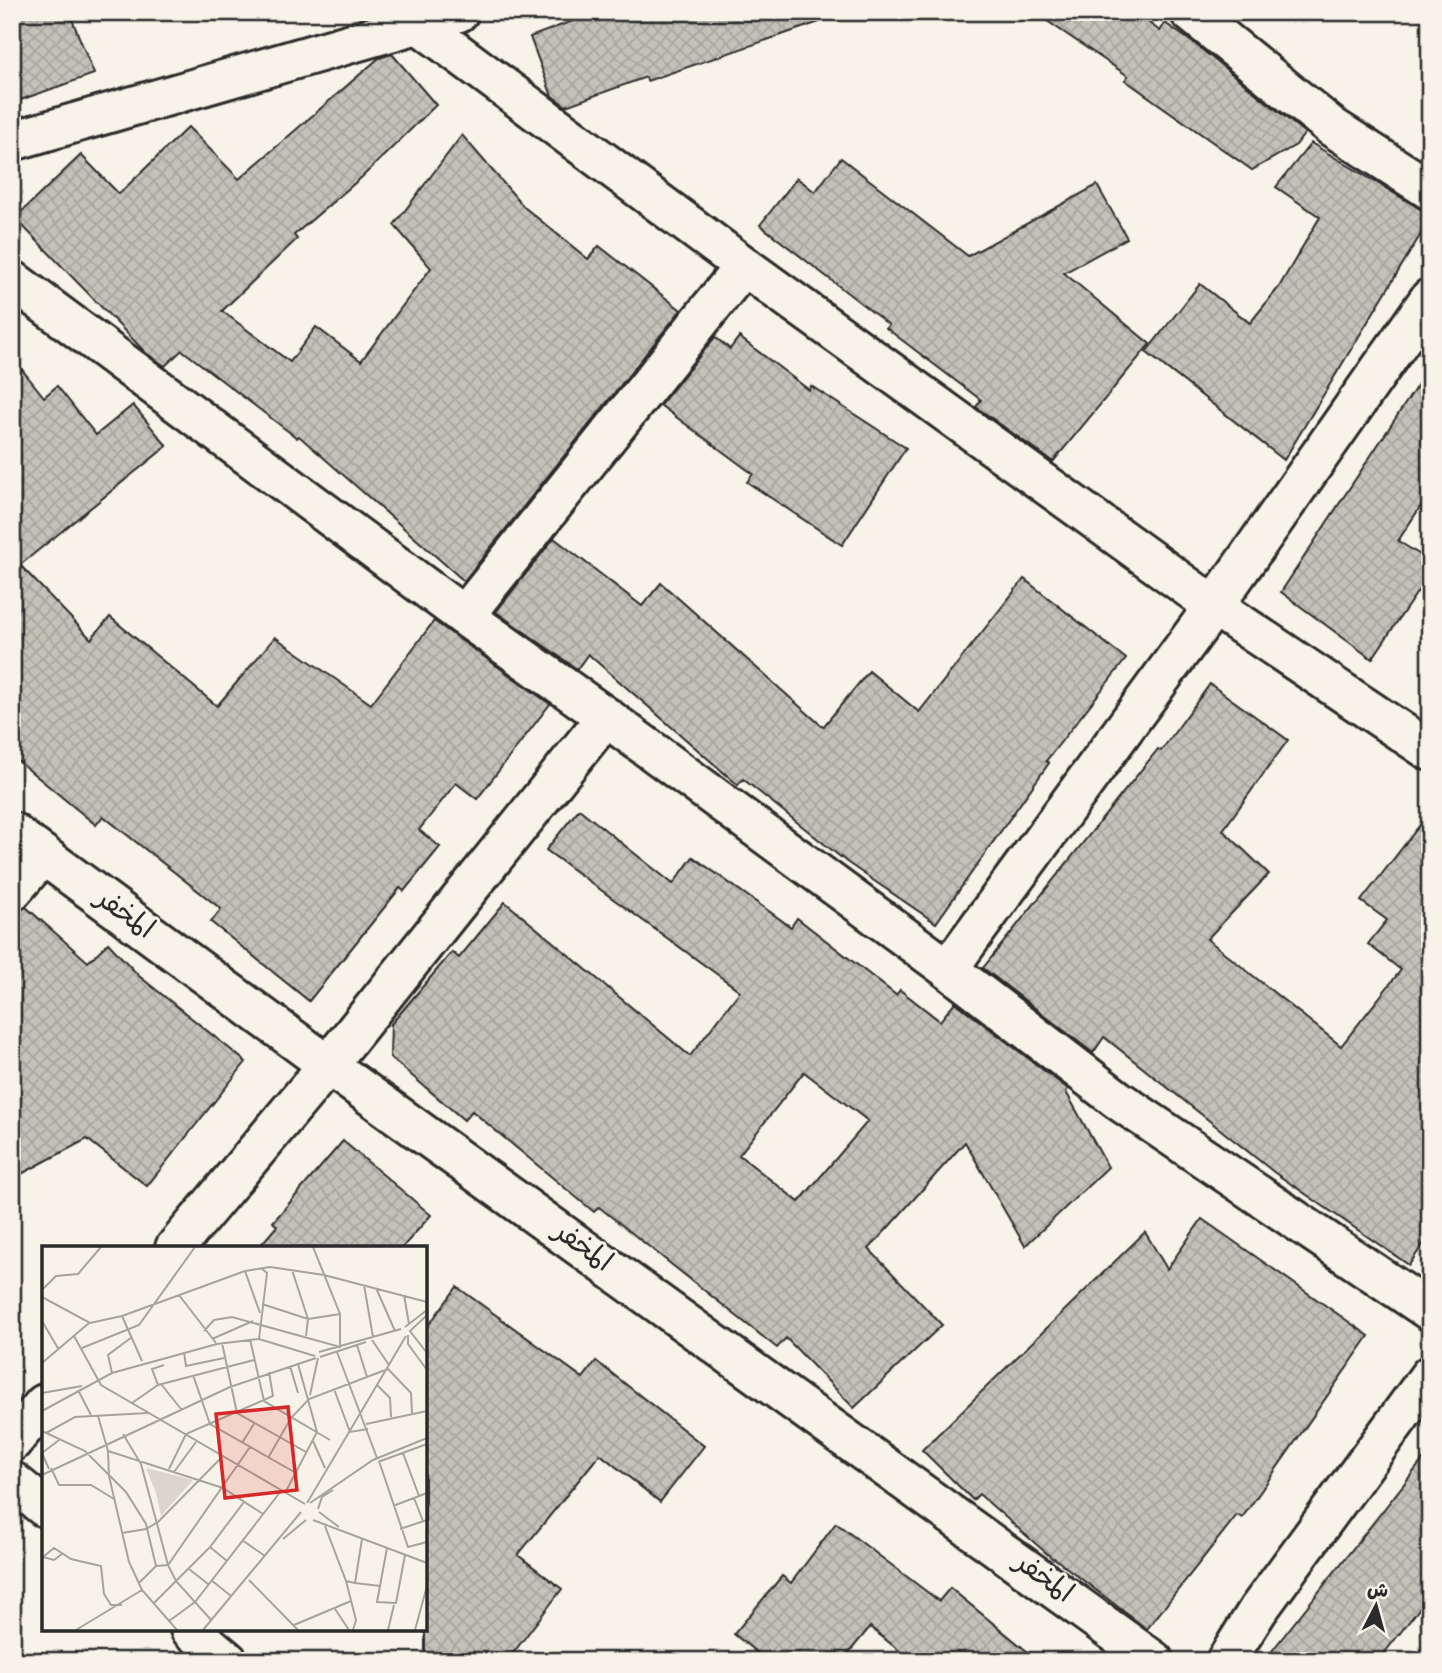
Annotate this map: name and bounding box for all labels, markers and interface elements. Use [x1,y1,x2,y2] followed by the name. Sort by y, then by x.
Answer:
[84,878,162,951] street label: المخفر
[542,1211,620,1284] street label: المخفر
[42,1246,427,1631] inset map
[1003,1542,1081,1615] street label: المخفر
[1340,1572,1410,1642] north arrow
[1366,1577,1389,1606] text: ش

